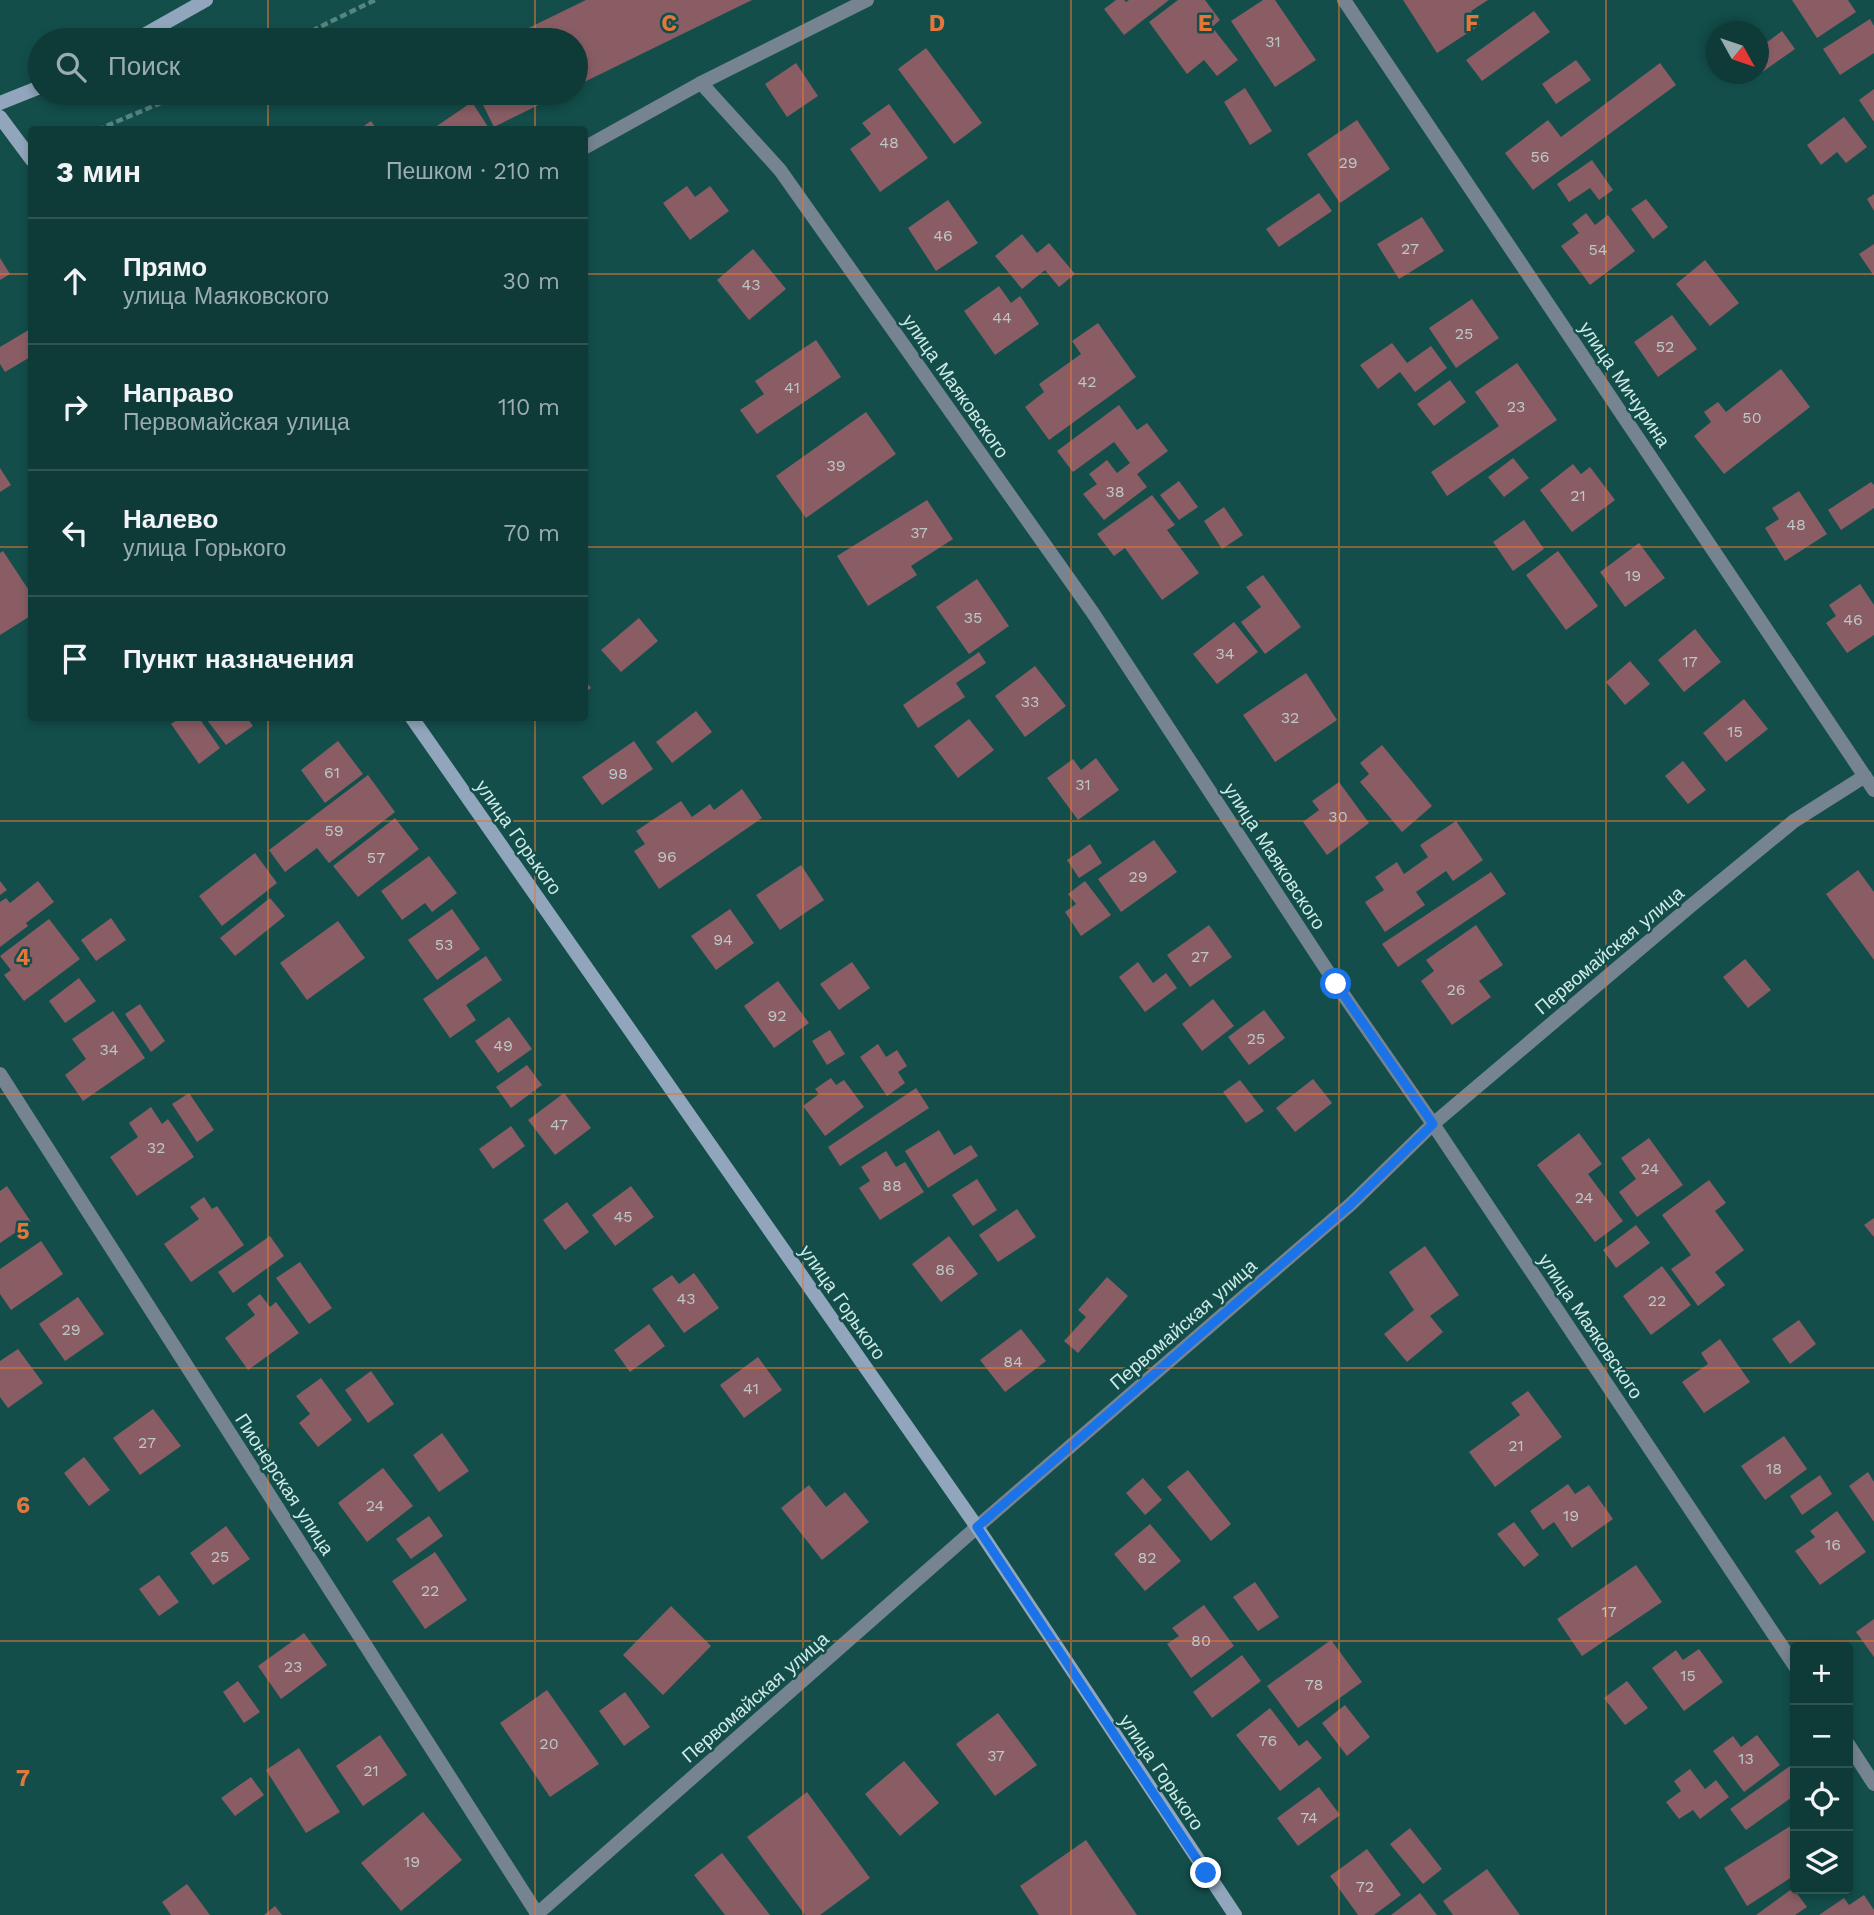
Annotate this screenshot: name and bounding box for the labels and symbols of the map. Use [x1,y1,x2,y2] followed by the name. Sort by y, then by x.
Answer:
[661,10,677,37] text: C
[929,10,945,37] text: D
[1198,10,1212,37] text: E
[1465,10,1479,37] text: F
[1706,21,1769,84] north arrow
[1265,32,1281,51] house number: 31
[879,133,899,152] house number: 48
[1530,147,1550,166] house number: 56
[1338,153,1358,172] house number: 29
[933,226,953,245] house number: 46
[1401,239,1419,258] house number: 27
[1588,240,1608,259] house number: 54
[741,275,761,294] house number: 43
[992,308,1012,327] house number: 44
[897,310,1014,463] street label: улица Маяковского
[1574,317,1675,452] street label: улица Мичурина
[1455,324,1473,343] house number: 25
[1656,337,1674,356] house number: 52
[1077,372,1097,391] house number: 42
[784,378,800,397] house number: 41
[1507,397,1525,416] house number: 23
[1742,408,1762,427] house number: 50
[826,456,846,475] house number: 39
[1105,482,1125,501] house number: 38
[1570,486,1586,505] house number: 21
[1786,515,1806,534] house number: 48
[910,523,928,542] house number: 37
[1625,566,1641,585] house number: 19
[964,608,982,627] house number: 35
[1843,610,1863,629] house number: 46
[1215,644,1235,663] house number: 34
[1682,652,1698,671] house number: 17
[1021,692,1039,711] house number: 33
[1281,708,1299,727] house number: 32
[1727,722,1743,741] house number: 15
[324,763,340,782] house number: 61
[608,764,628,783] house number: 98
[470,775,567,899] street label: улица Горького
[1075,775,1091,794] house number: 31
[1219,779,1331,934] street label: улица Маяковского
[1328,807,1348,826] house number: 30
[324,821,344,840] house number: 59
[657,847,677,866] house number: 96
[367,848,385,867] house number: 57
[1128,867,1148,886] house number: 29
[1530,881,1689,1019] street label: Первомайская улица
[713,930,733,949] house number: 94
[435,935,453,954] house number: 53
[16,944,31,971] text: 4
[1191,947,1209,966] house number: 27
[1320,968,1351,999] route start
[1446,980,1466,999] house number: 26
[767,1006,787,1025] house number: 92
[1247,1029,1265,1048] house number: 25
[493,1036,513,1055] house number: 49
[99,1040,119,1059] house number: 34
[550,1115,568,1134] house number: 47
[147,1138,165,1157] house number: 32
[1641,1159,1660,1178] house number: 24
[882,1176,902,1195] house number: 88
[1575,1188,1594,1207] house number: 24
[613,1207,633,1226] house number: 45
[16,1218,30,1245] text: 5
[794,1240,891,1364] street label: улица Горького
[1533,1249,1648,1403] street label: улица Маяковского
[1105,1254,1262,1394] street label: Первомайская улица
[935,1260,955,1279] house number: 86
[676,1289,696,1308] house number: 43
[1648,1291,1666,1310] house number: 22
[61,1320,81,1339] house number: 29
[1003,1352,1023,1371] house number: 84
[743,1379,759,1398] house number: 41
[230,1409,339,1560] street label: Пионерская улица
[138,1433,156,1452] house number: 27
[1508,1436,1524,1455] house number: 21
[1766,1459,1782,1478] house number: 18
[16,1492,30,1519] text: 6
[366,1496,385,1515] house number: 24
[1563,1506,1579,1525] house number: 19
[1825,1535,1841,1554] house number: 16
[211,1547,229,1566] house number: 25
[1137,1548,1157,1567] house number: 82
[421,1581,439,1600] house number: 22
[1601,1602,1617,1621] house number: 17
[677,1627,834,1767] street label: Первомайская улица
[1191,1631,1211,1650] house number: 80
[284,1657,302,1676] house number: 23
[1680,1666,1696,1685] house number: 15
[1305,1675,1323,1694] house number: 78
[1114,1710,1209,1835] street label: улица Горького
[1259,1731,1277,1750] house number: 76
[539,1734,559,1753] house number: 20
[987,1746,1005,1765] house number: 37
[1738,1749,1754,1768] house number: 13
[363,1761,379,1780] house number: 21
[16,1765,30,1792] text: 7
[1300,1808,1318,1827] house number: 74
[404,1852,420,1871] house number: 19
[1190,1857,1221,1888] route end
[1356,1877,1374,1896] house number: 72

